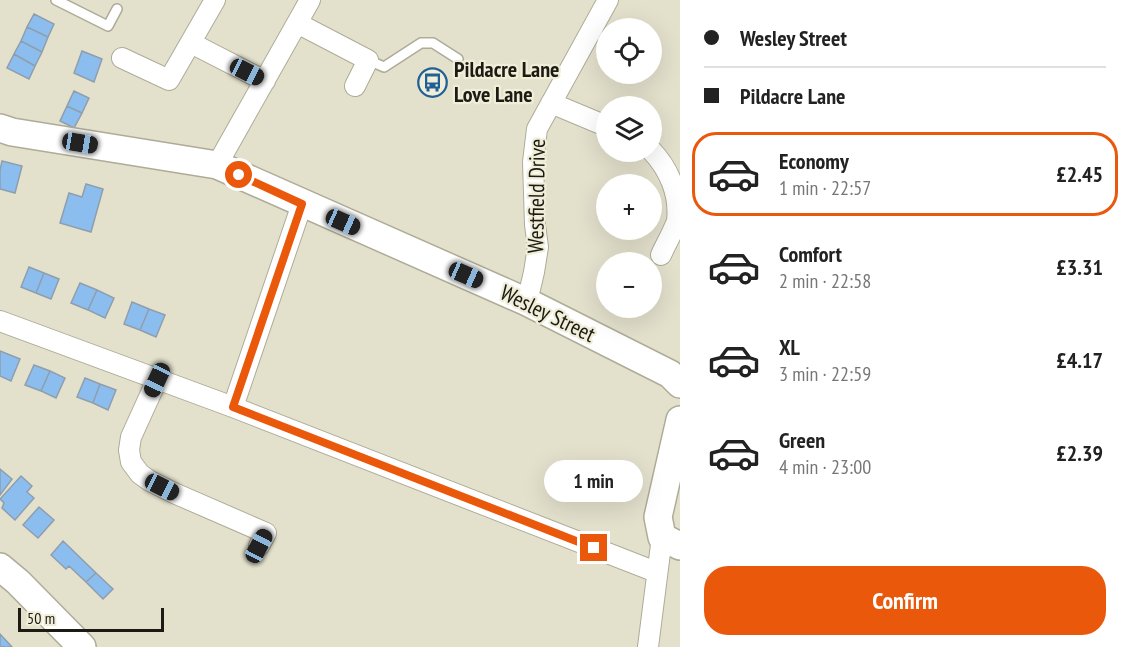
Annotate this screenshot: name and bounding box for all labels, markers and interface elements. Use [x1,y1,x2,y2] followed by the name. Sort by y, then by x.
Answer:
[596,18,662,318] map controls
[596,18,662,84] button: locate
[740,24,847,52] text: Wesley Street
[454,55,559,108] place label: Pildacre Lane Love Lane
[227,56,267,88] car
[417,66,449,98] bus stop icon: Pildacre Lane Love Lane
[740,82,845,110] text: Pildacre Lane
[596,96,662,162] button: layers
[61,131,99,155] car
[521,138,551,254] street label: Westfield Drive
[707,147,761,201] icon: car
[779,147,849,175] text: Economy
[1056,160,1103,188] text: £2.45
[225,161,252,188] route start
[596,174,662,240] button: +
[779,175,871,201] text: 1 min · 22:57
[323,206,363,238] car
[707,240,761,294] icon: car
[779,240,842,268] text: Comfort
[596,252,662,318] button: −
[1056,253,1103,281] text: £3.31
[446,259,486,291] car
[779,268,871,294] text: 2 min · 22:58
[496,278,600,348] street label: Wesley Street
[707,333,761,387] icon: car
[779,333,800,361] text: XL
[1056,346,1103,374] text: £4.17
[141,360,173,400] car
[779,361,871,387] text: 3 min · 22:59
[707,426,761,480] icon: car
[779,426,825,454] text: Green
[1056,439,1103,467] text: £2.39
[779,454,871,480] text: 4 min · 23:00
[544,461,644,503] callout: 1 min
[573,468,614,494] text: 1 min
[142,471,182,503] car
[243,526,275,566] car
[580,534,607,561] route end
[704,566,1106,635] button: Confirm
[18,605,164,632] scale bar
[27,608,55,628] text: 50 m

